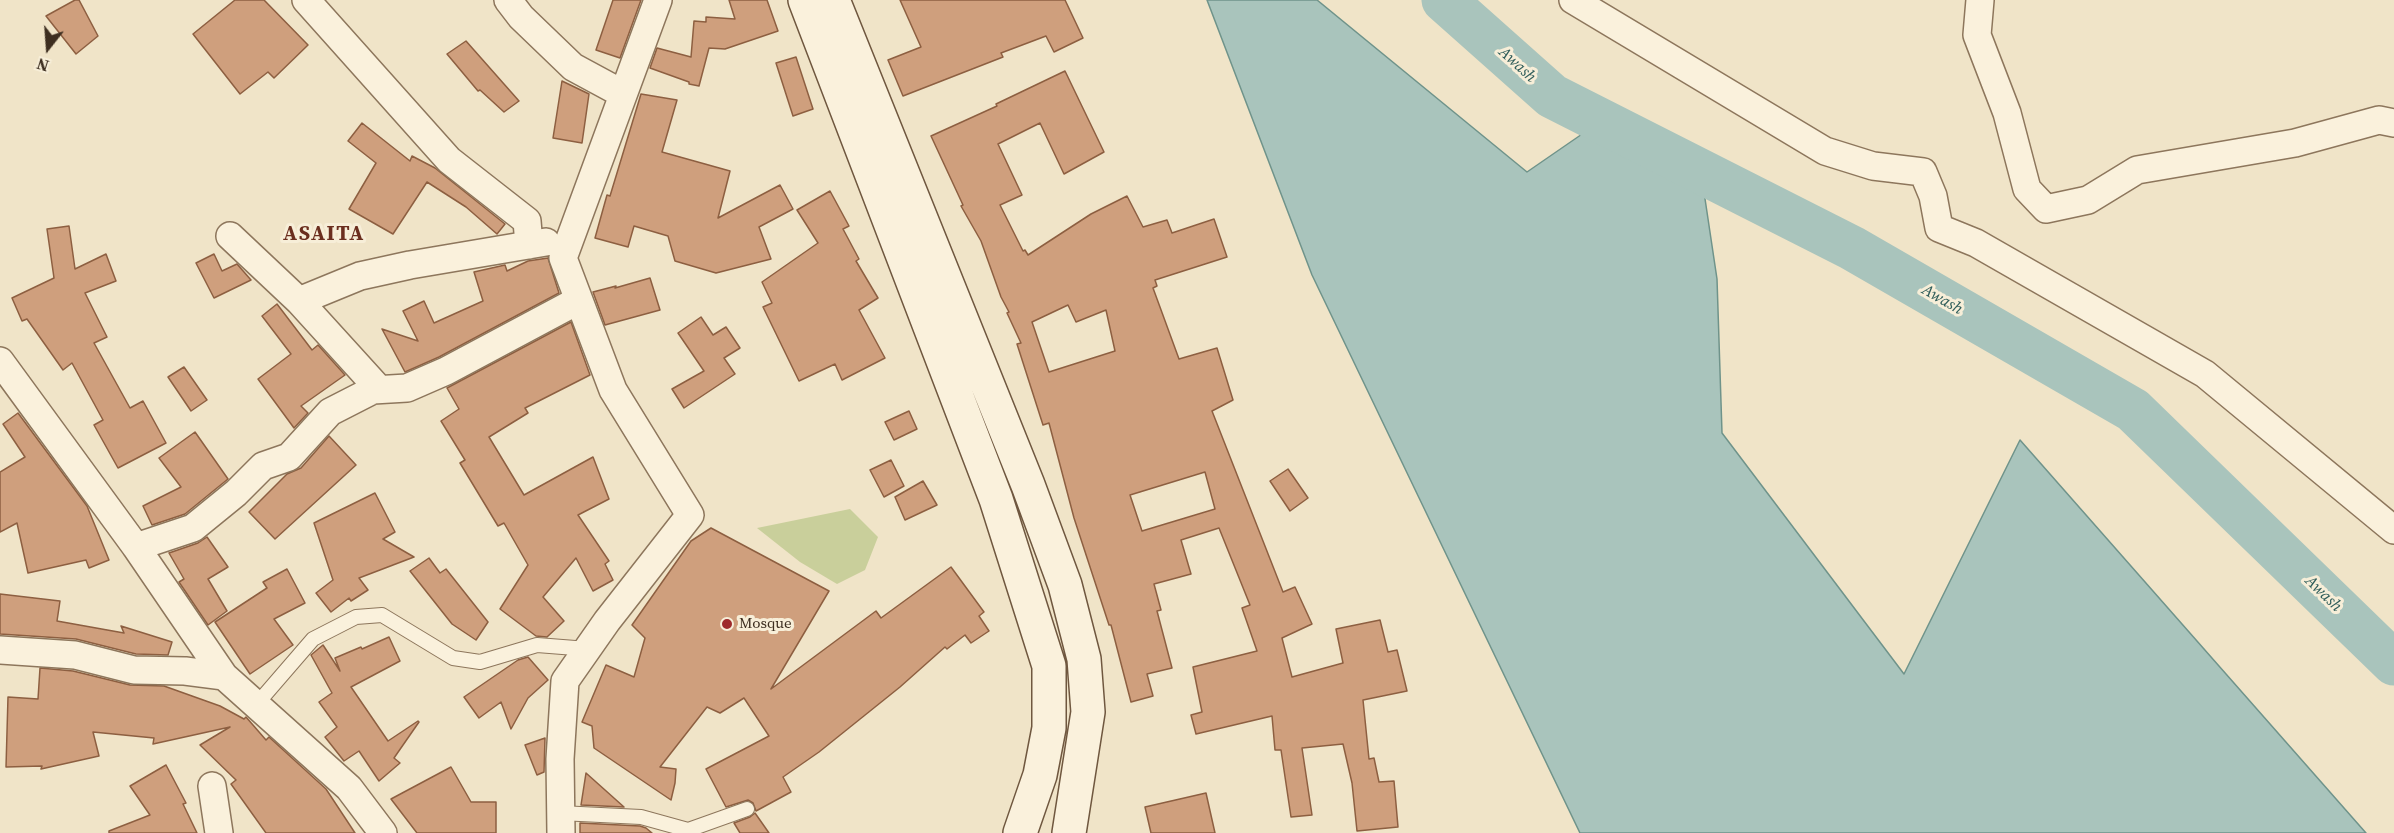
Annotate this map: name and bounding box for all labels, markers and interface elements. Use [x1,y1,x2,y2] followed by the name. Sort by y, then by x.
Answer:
[18,18,78,78] north arrow
[1494,43,1540,87] water label: Awash
[34,53,52,77] text: N
[283,222,365,248] district label: ASAITA
[1918,281,1966,319] water label: Awash
[2301,572,2345,616] water label: Awash
[739,615,792,633] place label: Mosque
[720,617,734,631] marker: Mosque

